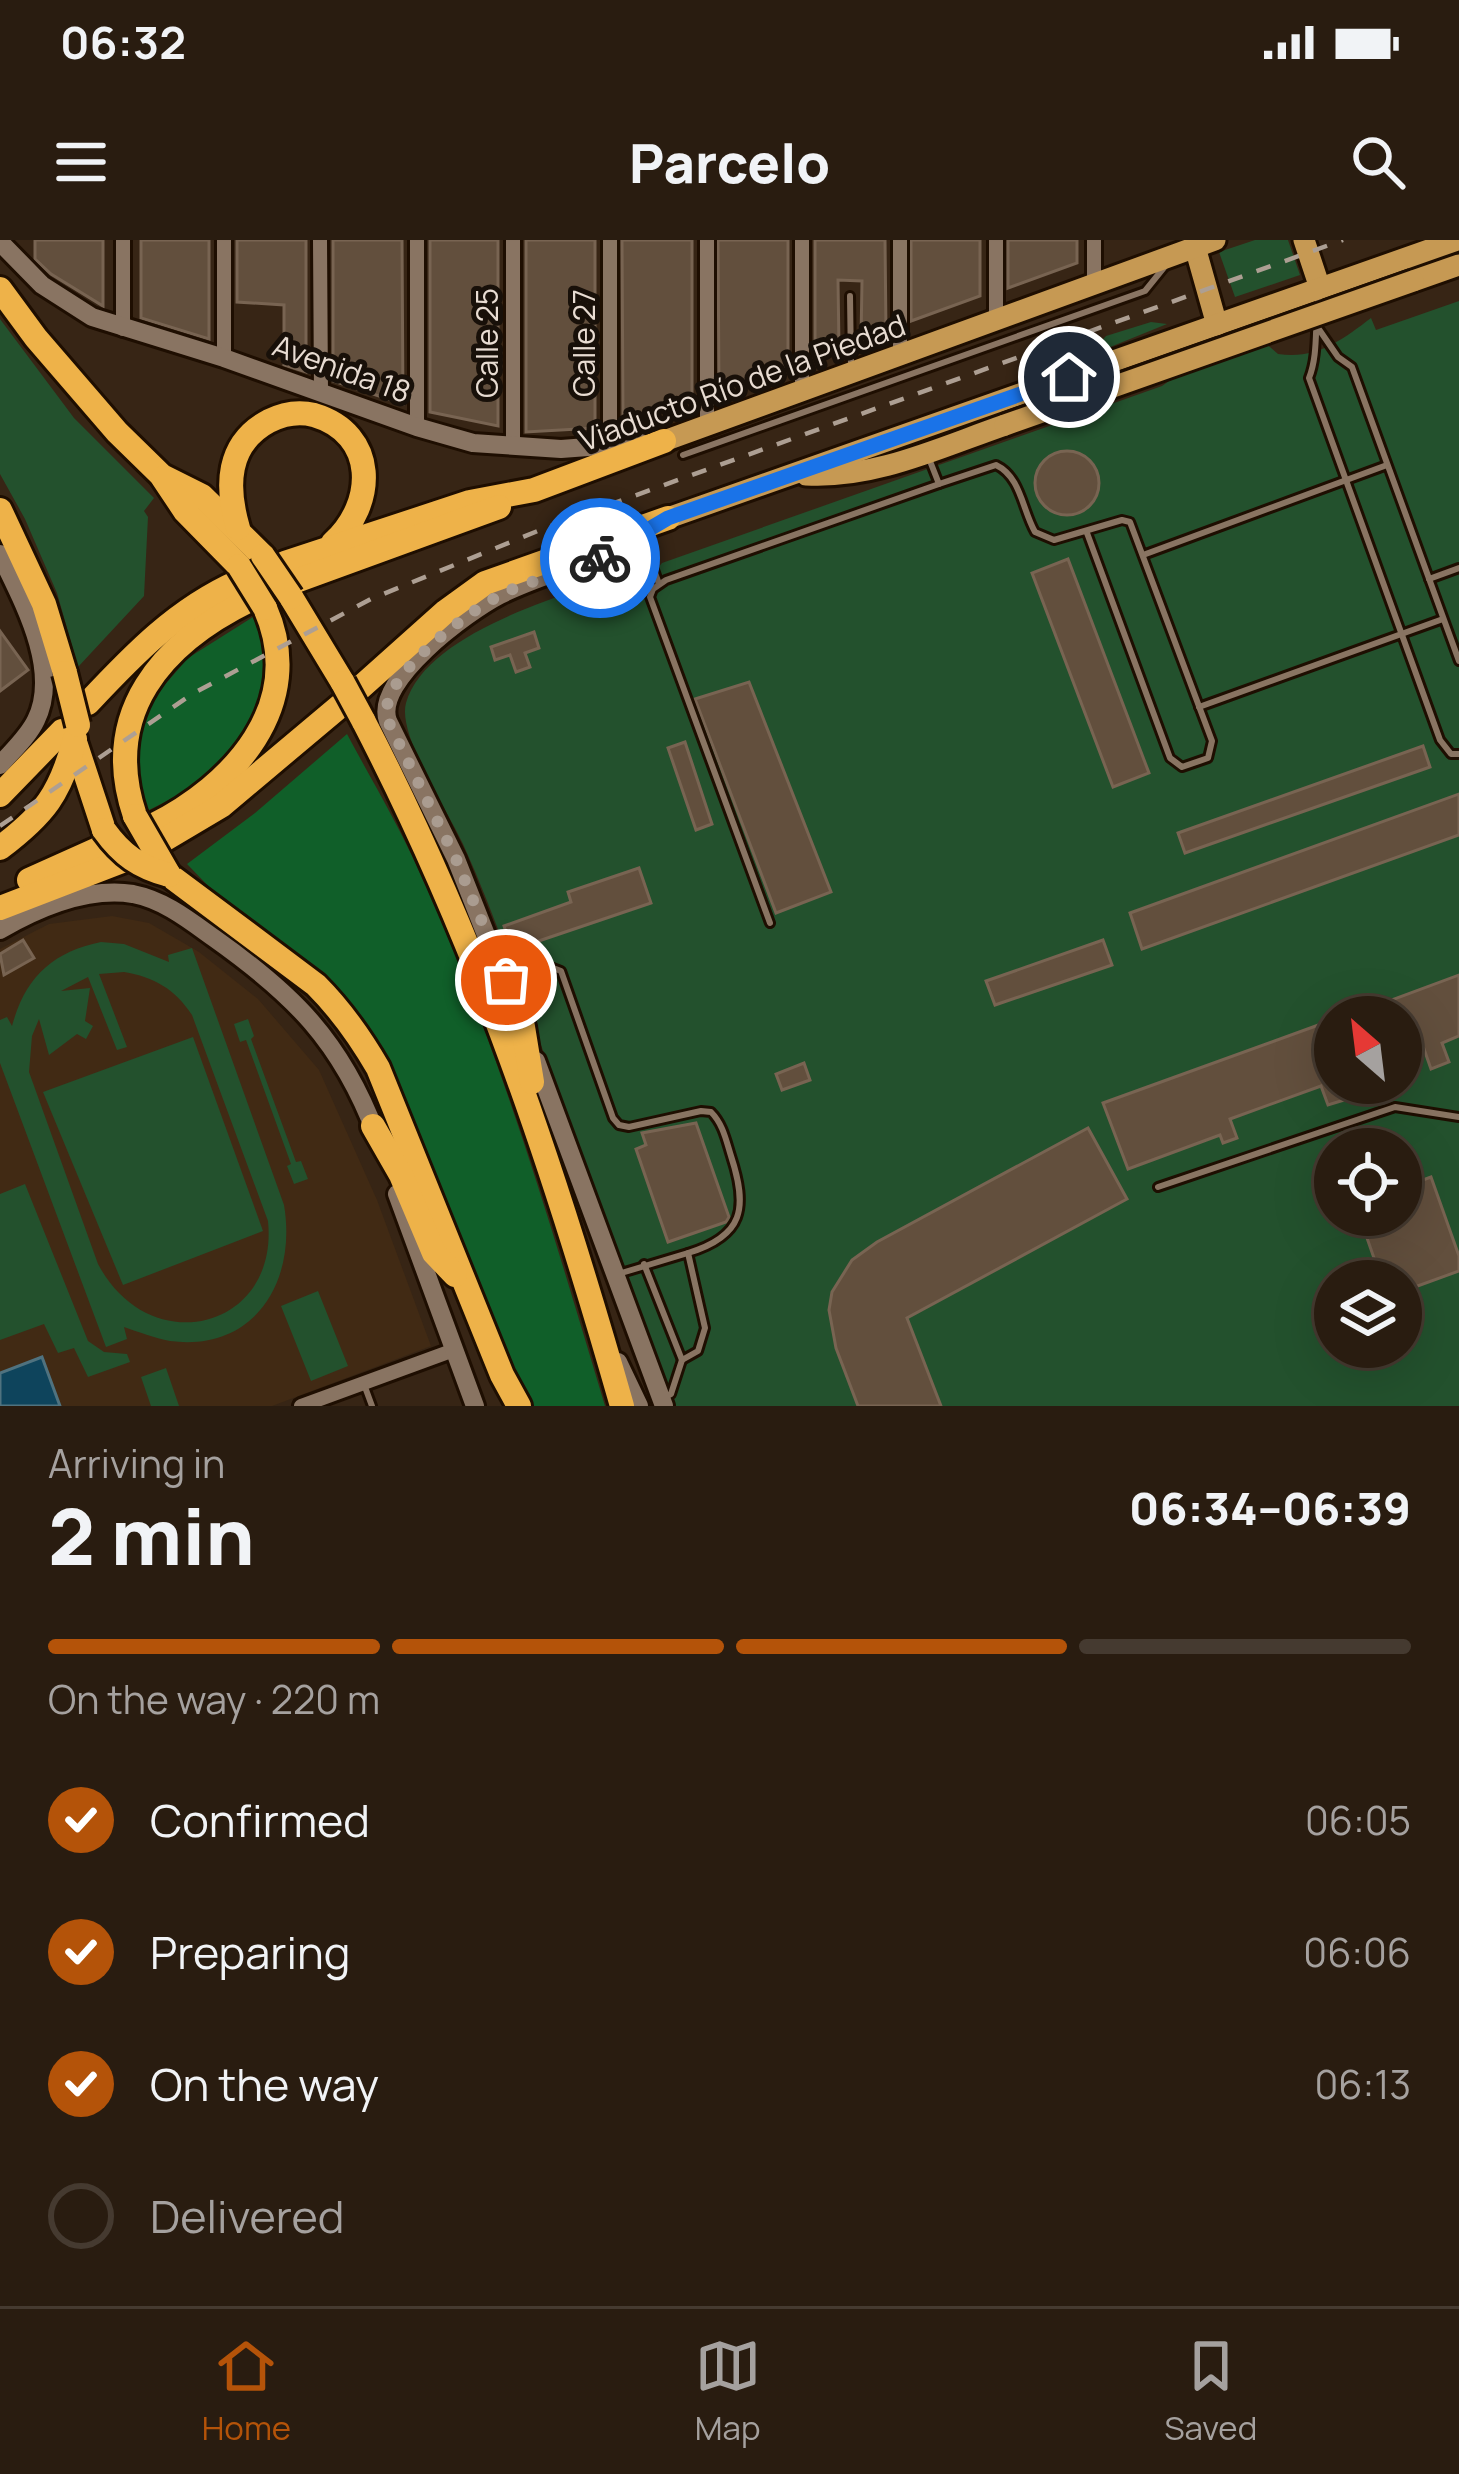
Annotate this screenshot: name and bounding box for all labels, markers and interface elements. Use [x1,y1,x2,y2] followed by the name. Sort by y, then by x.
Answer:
[60,11,186,73] text: 06:32
[629,125,830,199] text: Parcelo
[48,129,114,195] icon: menu
[1345,129,1411,195] icon: search
[466,288,507,398] street label: Calle 25
[563,289,604,397] street label: Calle 27
[573,304,911,460] street label: Viaducto Río de la Piedad
[267,324,417,412] street label: Avenida 18
[1018,326,1120,428] pin
[1036,344,1102,410] icon: home
[540,498,660,618] courier
[567,525,633,591] icon: bike
[455,929,557,1031] pin
[473,947,539,1013] icon: bag
[1314,996,1422,1104] north arrow
[1314,996,1422,1368] map controls
[1314,1128,1422,1236] button: locate
[1314,1260,1422,1368] button: layers
[48,1436,225,1490] text: Arriving in
[1129,1477,1411,1539] text: 06:34–06:39
[48,1482,255,1588] text: 2 min
[48,1672,380,1726] text: On the way · 220 m
[48,1787,114,1853] icon: check
[150,1789,370,1851] text: Confirmed
[1305,1793,1411,1847] text: 06:05
[48,1919,114,1985] icon: check
[150,1921,350,1983] text: Preparing
[1303,1925,1411,1979] text: 06:06
[48,2051,114,2117] icon: check
[150,2053,379,2115] text: On the way
[1315,2057,1411,2111] text: 06:13
[150,2185,345,2247] text: Delivered
[202,2333,291,2450] tab: Home
[695,2333,761,2450] tab: Map
[1164,2333,1257,2450] tab: Saved

